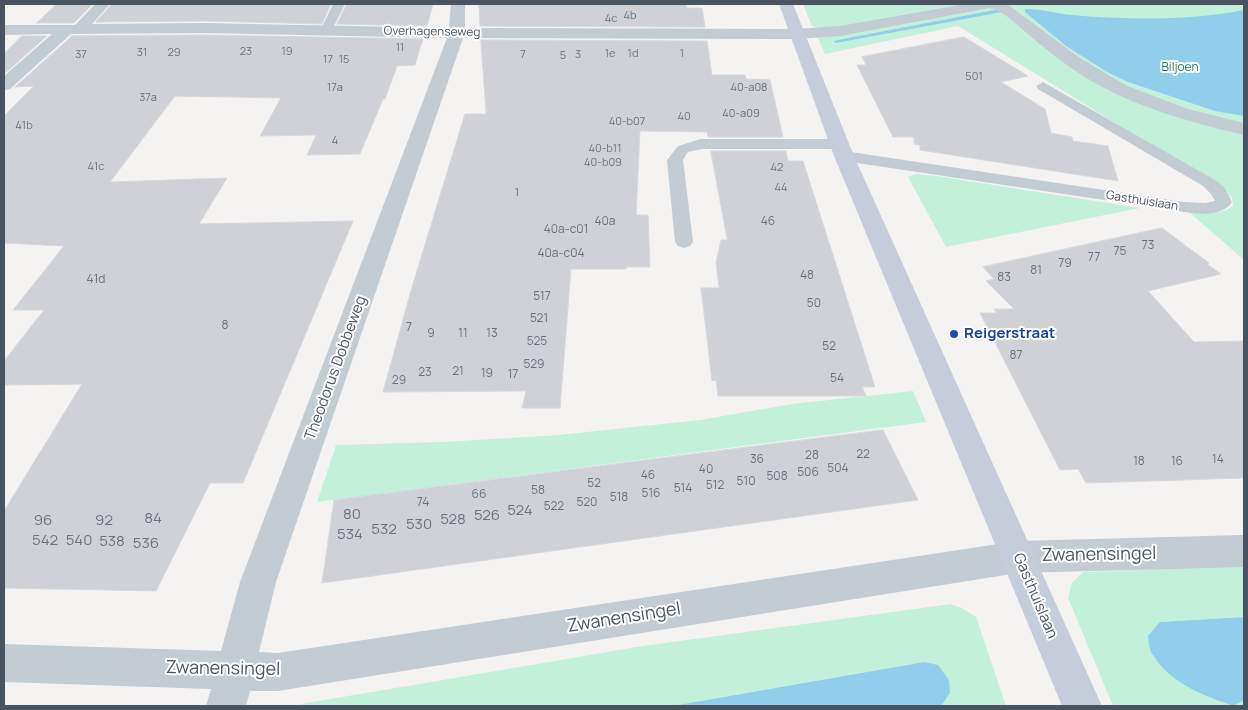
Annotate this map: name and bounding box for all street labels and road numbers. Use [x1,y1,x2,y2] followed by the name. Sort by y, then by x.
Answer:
[383,24,481,40] street label: Overhagenseweg
[1105,188,1179,214] street label: Gasthuislaan
[301,293,371,443] street label: Theodorus Dobbeweg
[1042,543,1156,567] street label: Zwanensingel
[1009,551,1061,641] street label: Gasthuislaan
[566,598,682,638] street label: Zwanensingel
[166,657,280,681] street label: Zwanensingel

